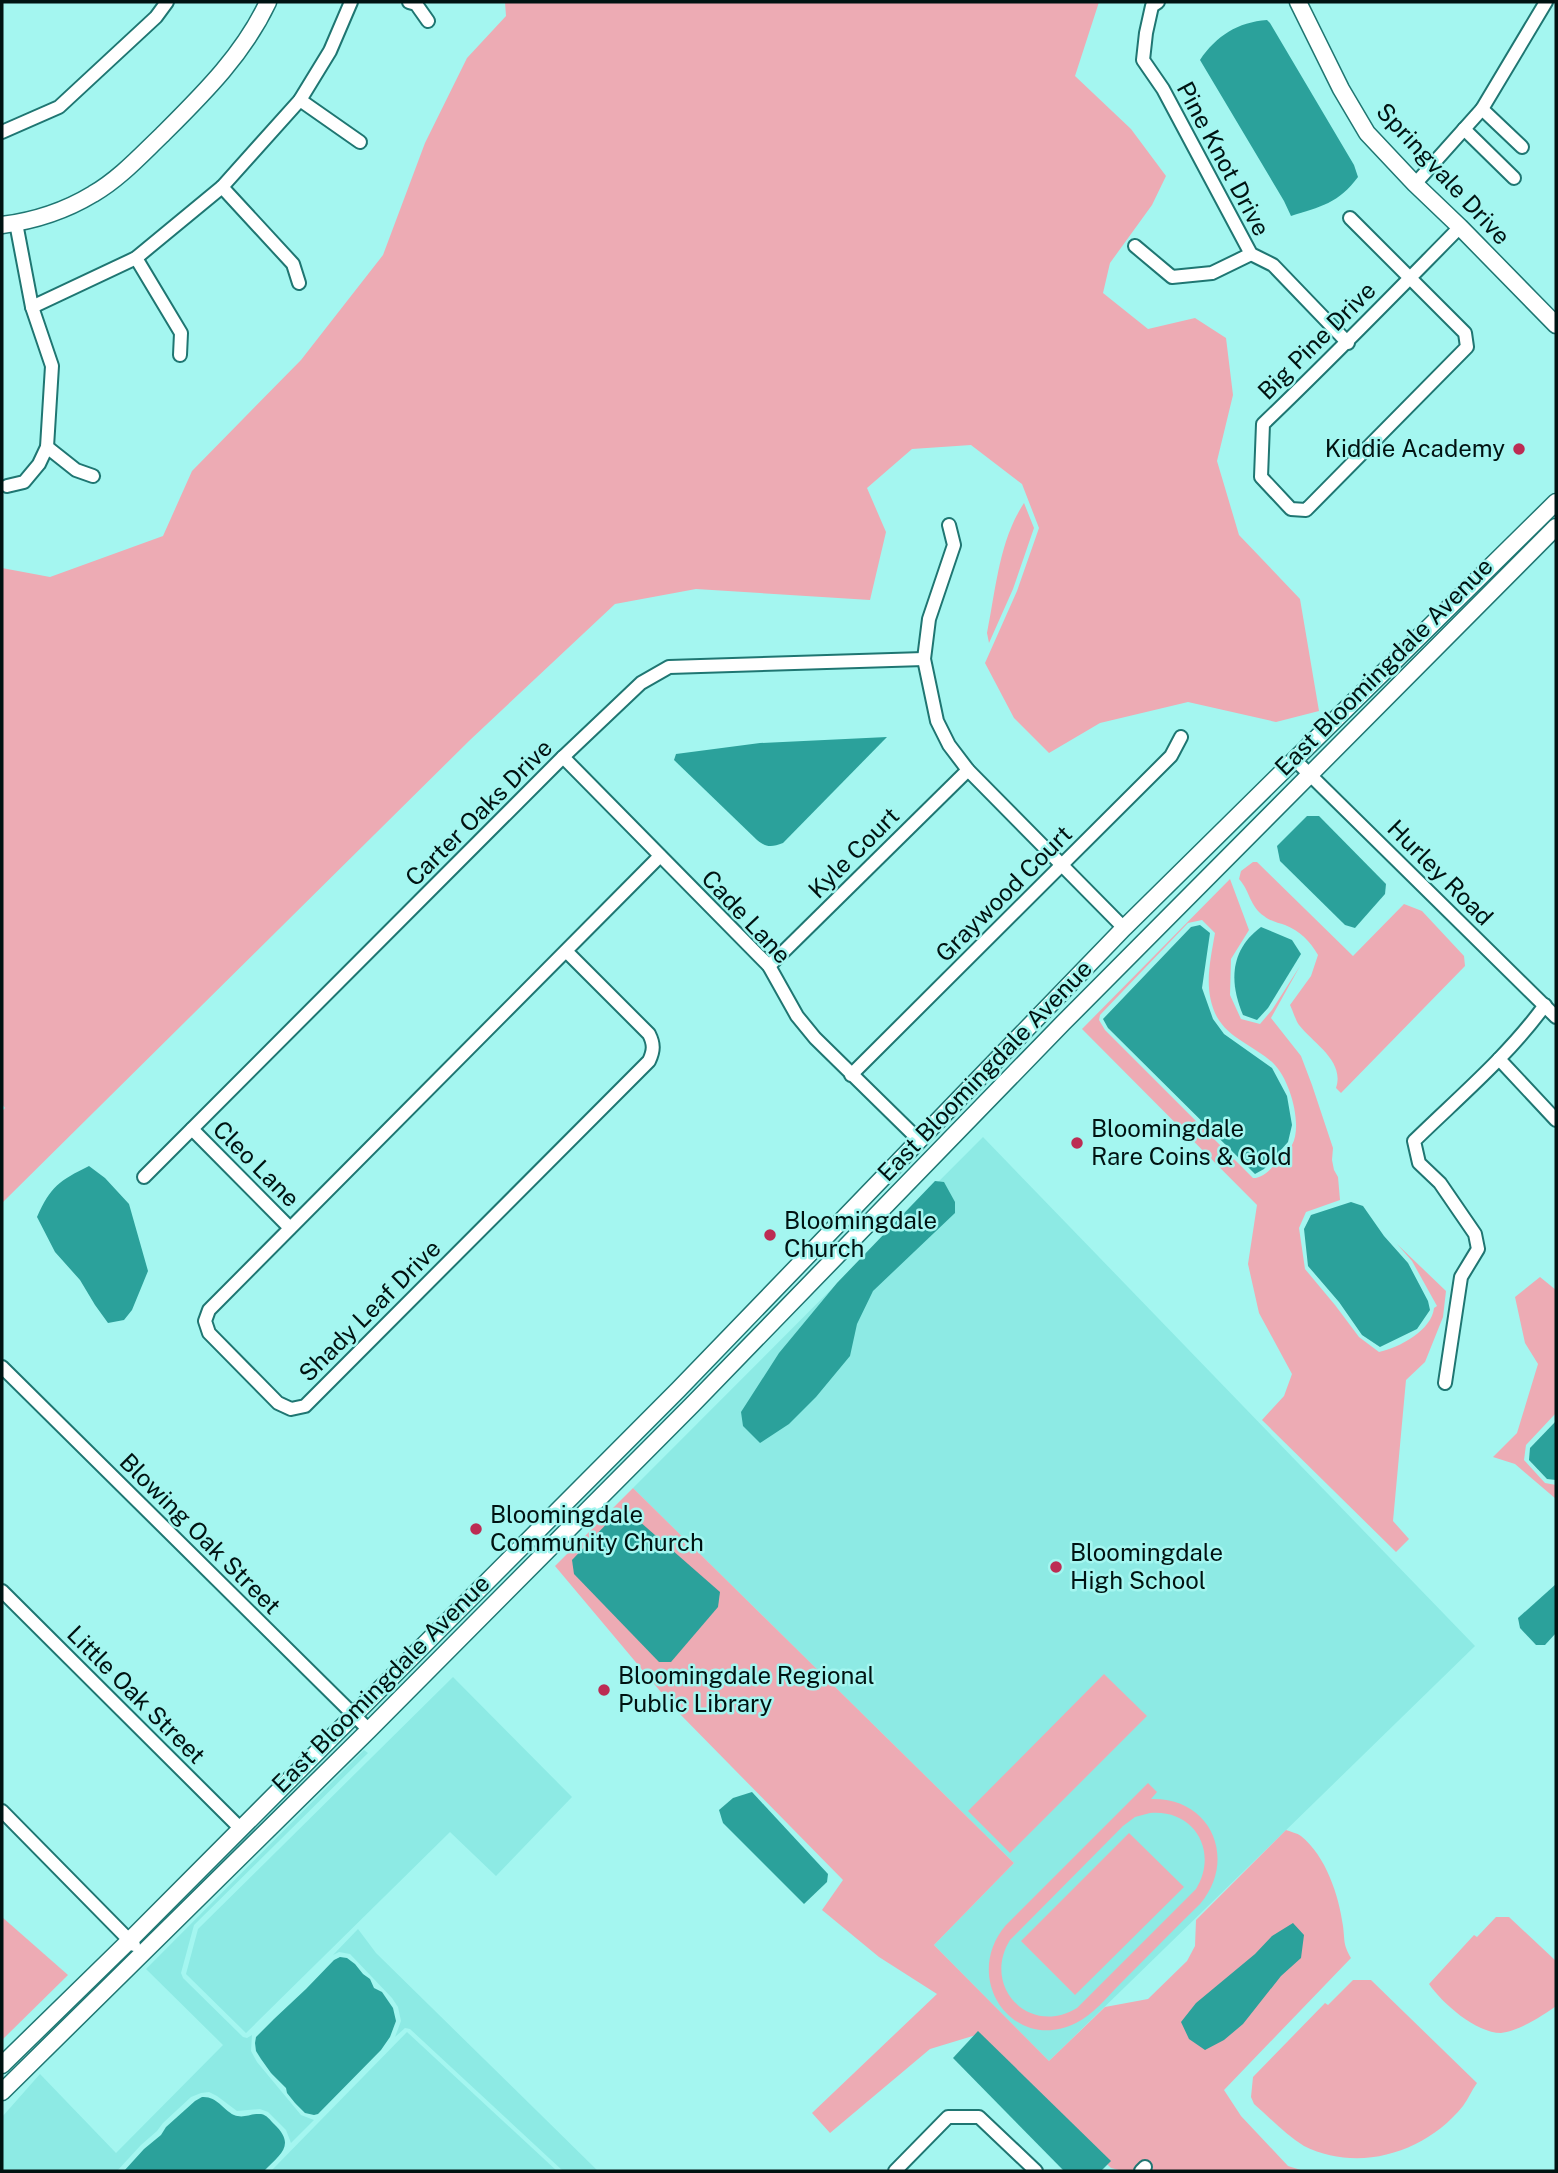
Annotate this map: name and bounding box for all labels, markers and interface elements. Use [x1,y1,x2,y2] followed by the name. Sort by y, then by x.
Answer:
[1172,77,1276,240] street label: Pine Knot Drive
[1371,97,1516,250] street label: Springvale Drive
[1252,276,1381,405] street label: Big Pine Drive
[1325,434,1505,462] place label: Kiddie Academy
[1511,441,1527,457] marker: Kiddie Academy
[1269,552,1498,781] street label: East Bloomingdale Avenue
[399,733,557,891] street label: Carter Oaks Drive
[802,801,904,903] street label: Kyle Court
[1382,814,1499,931] street label: Hurley Road
[929,819,1077,967] street label: Graywood Court
[696,864,797,969] street label: Cade Lane
[871,954,1097,1187] street label: East Bloomingdale Avenue
[208,1114,306,1212] street label: Cleo Lane
[1091,1114,1292,1170] place label: Bloomingdale Rare Coins & Gold
[1069,1135,1085,1151] marker: Bloomingdale Rare Coins & Gold
[784,1206,937,1262] place label: Bloomingdale Church
[762,1227,778,1243] marker: Bloomingdale Church
[293,1234,446,1387] street label: Shady Leaf Drive
[115,1447,287,1619] street label: Blowing Oak Street
[490,1500,704,1556] place label: Bloomingdale Community Church
[468,1521,484,1537] marker: Bloomingdale Community Church
[1070,1538,1223,1594] place label: Bloomingdale High School
[1048,1559,1064,1575] marker: Bloomingdale High School
[266,1569,495,1798] street label: East Bloomingdale Avenue
[62,1620,211,1769] street label: Little Oak Street
[618,1661,875,1717] place label: Bloomingdale Regional Public Library
[596,1682,612,1698] marker: Bloomingdale Regional Public Library

